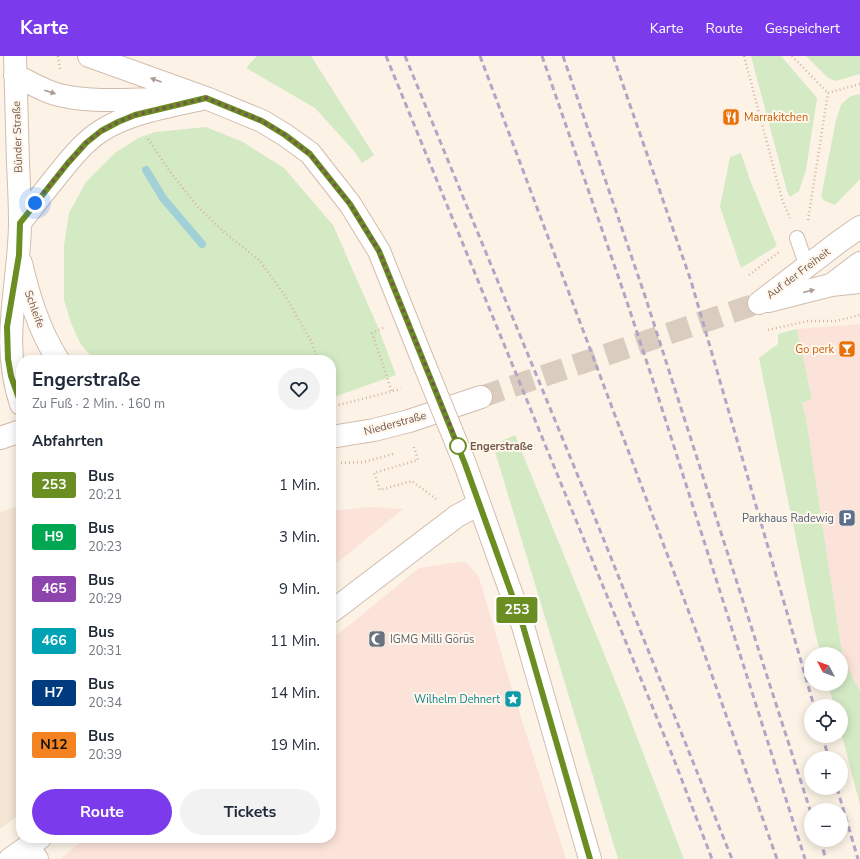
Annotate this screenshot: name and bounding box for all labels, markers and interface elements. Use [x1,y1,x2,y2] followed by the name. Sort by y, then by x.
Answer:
[20,15,69,41] text: Karte
[650,19,684,38] text: Karte
[706,19,743,38] text: Route
[765,19,840,38] text: Gespeichert
[149,77,161,83] one-way arrow
[45,89,57,95] one-way arrow
[9,101,26,173] street label: Bünder Straße
[721,107,741,127] restaurant icon: Marrakitchen
[744,110,808,125] place label: Marrakitchen
[25,193,45,213] your location
[763,244,833,302] street label: Auf der Freiheit
[21,288,48,330] street label: Schleife
[803,288,815,294] one-way arrow
[837,339,857,359] bar icon: Go perk
[795,342,834,357] place label: Go perk
[32,367,141,393] text: Engerstraße
[278,368,320,410] button: heart
[32,395,165,413] text: Zu Fuß · 2 Min. · 160 m
[362,408,428,439] street label: Niederstraße
[32,431,103,451] text: Abfahrten
[449,437,467,455] marker: Engerstraße
[470,439,533,454] place label: Engerstraße
[88,466,114,486] text: Bus
[41,475,67,494] text: 253
[279,475,320,495] text: 1 Min.
[88,486,122,504] text: 20:21
[837,508,857,528] parking icon: Parkhaus Radewig
[742,511,834,526] place label: Parkhaus Radewig
[88,518,114,538] text: Bus
[44,527,64,546] text: H9
[279,527,320,547] text: 3 Min.
[88,538,122,556] text: 20:23
[88,570,114,590] text: Bus
[41,579,67,598] text: 465
[279,579,320,599] text: 9 Min.
[88,590,122,608] text: 20:29
[494,597,540,623] line badge: 253
[504,600,530,619] text: 253
[88,622,114,642] text: Bus
[367,629,387,649] mosque icon: IGMG Milli Görüs
[41,631,67,650] text: 466
[270,631,320,651] text: 11 Min.
[390,632,474,647] place label: IGMG Milli Görüs
[88,642,122,660] text: 20:31
[804,647,848,691] north arrow
[804,647,848,847] map controls
[88,674,114,694] text: Bus
[44,683,64,702] text: H7
[270,683,320,703] text: 14 Min.
[503,689,523,709] place icon: Wilhelm Dehnert
[414,692,500,707] place label: Wilhelm Dehnert
[88,694,122,712] text: 20:34
[804,699,848,743] button: locate
[88,726,114,746] text: Bus
[40,735,68,754] text: N12
[270,735,320,755] text: 19 Min.
[88,746,122,764] text: 20:39
[804,751,848,795] button: +
[32,789,172,835] button: Route
[180,789,320,835] button: Tickets
[804,803,848,847] button: −

